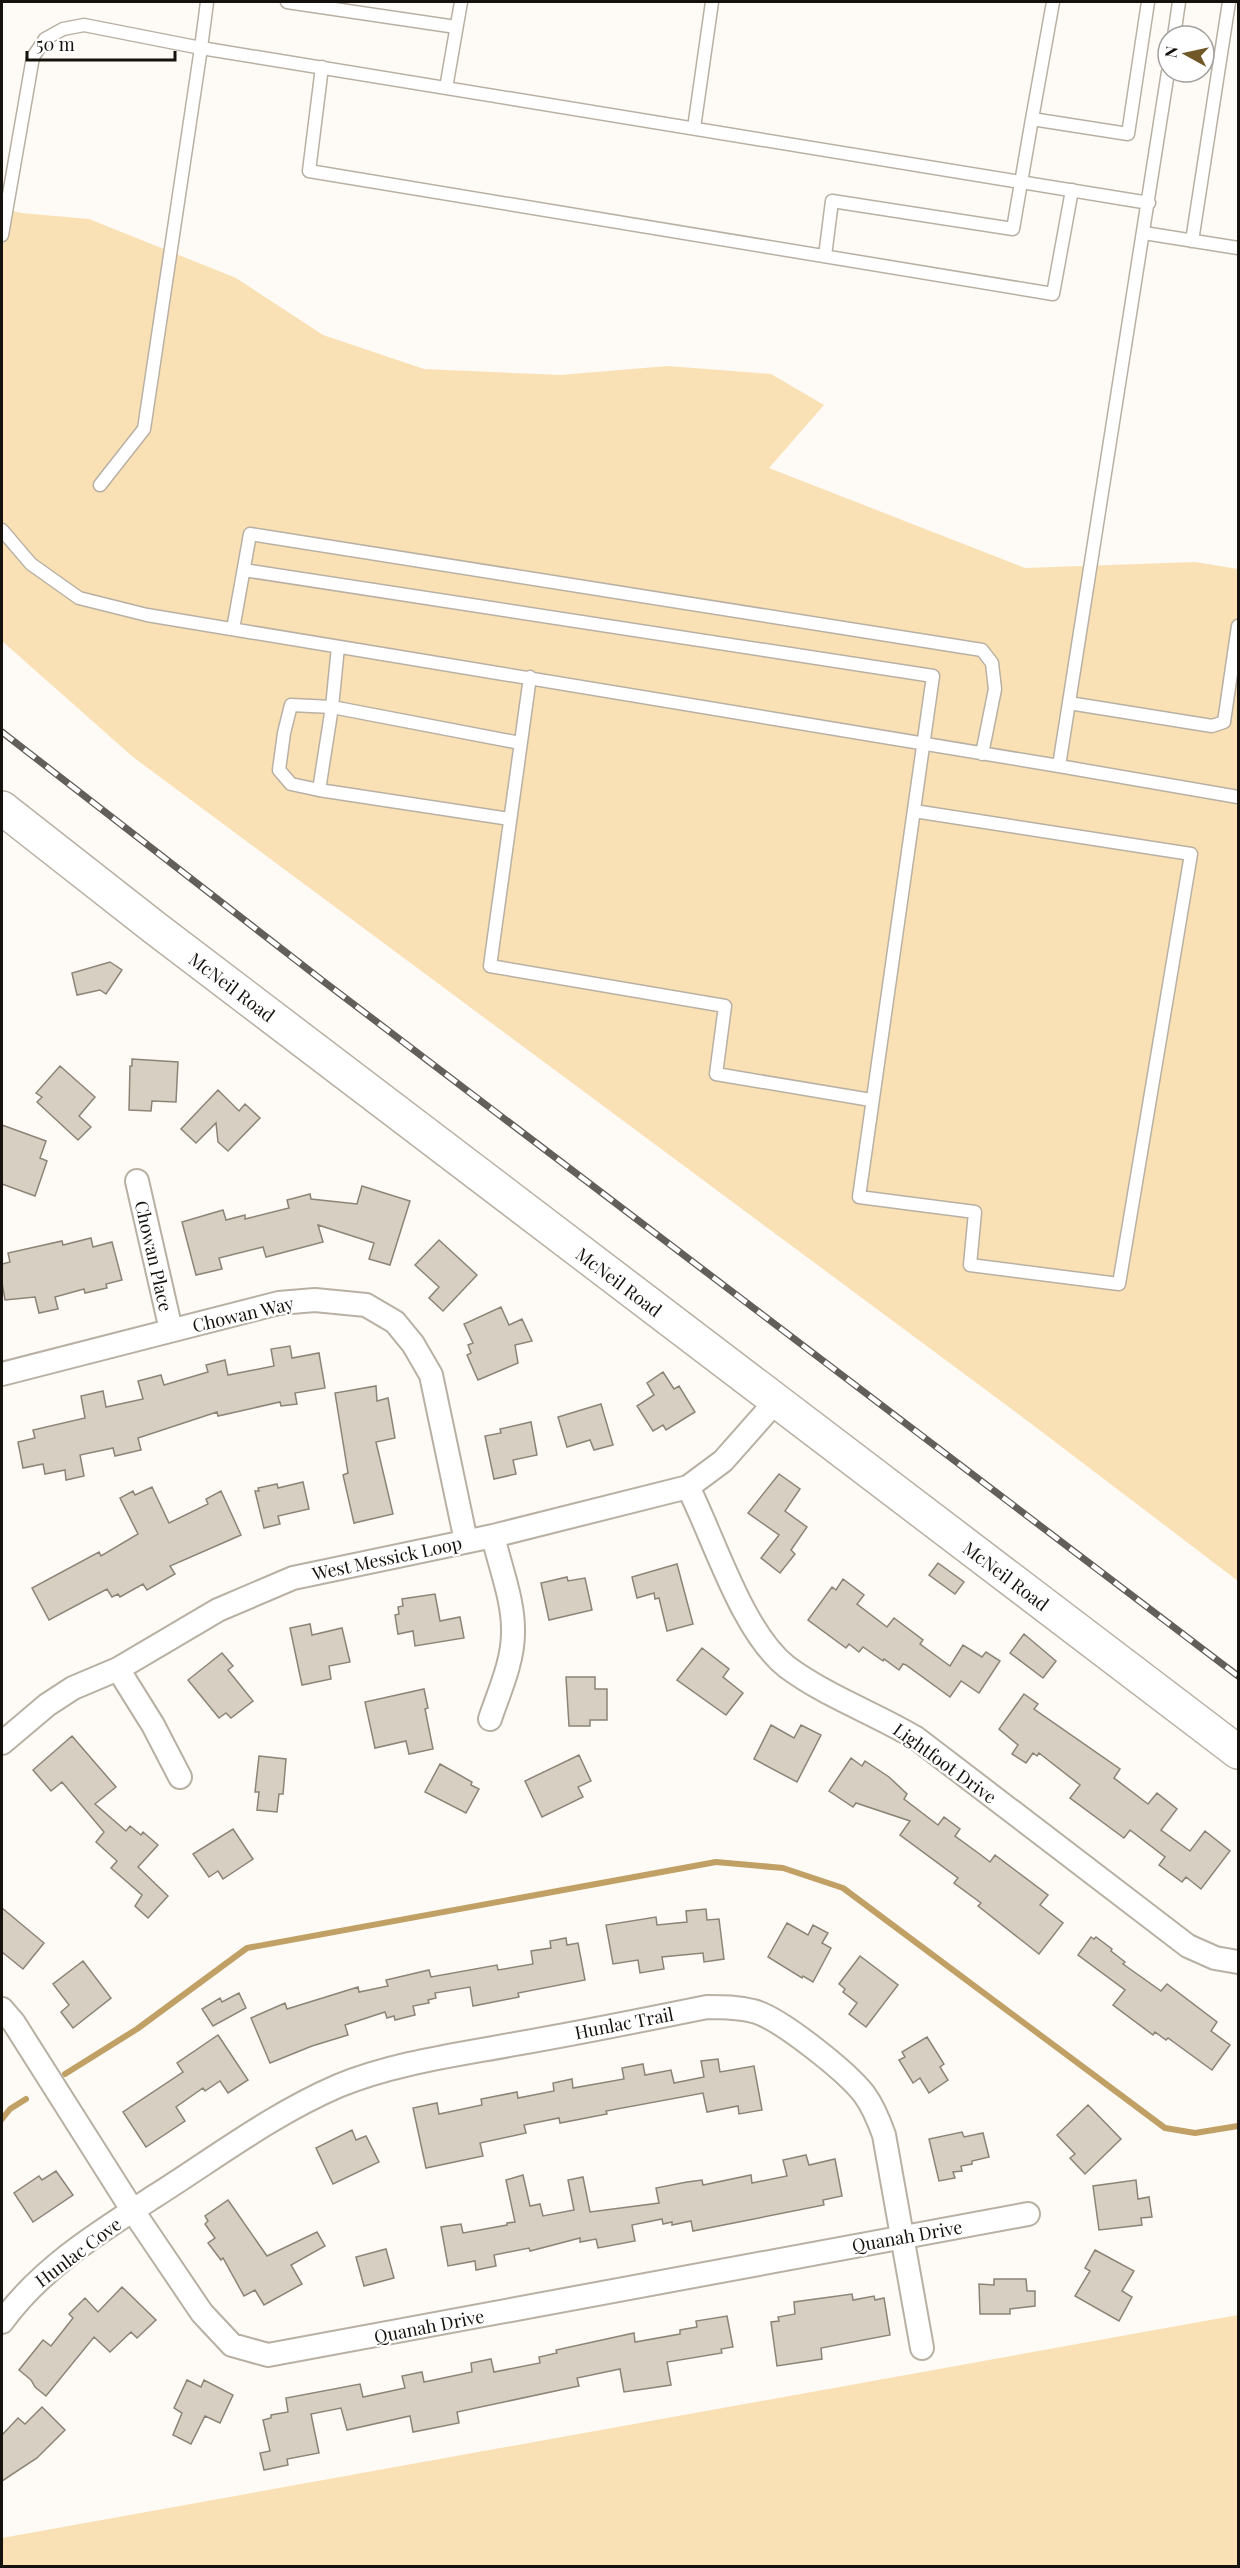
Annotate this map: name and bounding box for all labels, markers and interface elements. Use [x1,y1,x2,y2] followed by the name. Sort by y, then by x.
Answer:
[27,24,176,62] scale bar
[1156,24,1216,84] north arrow
[36,32,75,56] text: 50 m
[1159,44,1182,59] text: N
[184,947,280,1027] street label: McNeil Road
[130,1198,178,1314] street label: Chowan Place
[571,1242,667,1322] street label: McNeil Road
[190,1291,296,1337] street label: Chowan Way
[309,1530,464,1586] street label: West Messick Loop
[958,1536,1054,1616] street label: McNeil Road
[888,1717,1002,1809] street label: Lightfoot Drive
[573,2002,675,2044] street label: Hunlac Trail
[30,2212,126,2292] street label: Hunlac Cove
[850,2214,964,2258] street label: Quanah Drive
[372,2304,486,2348] street label: Quanah Drive

